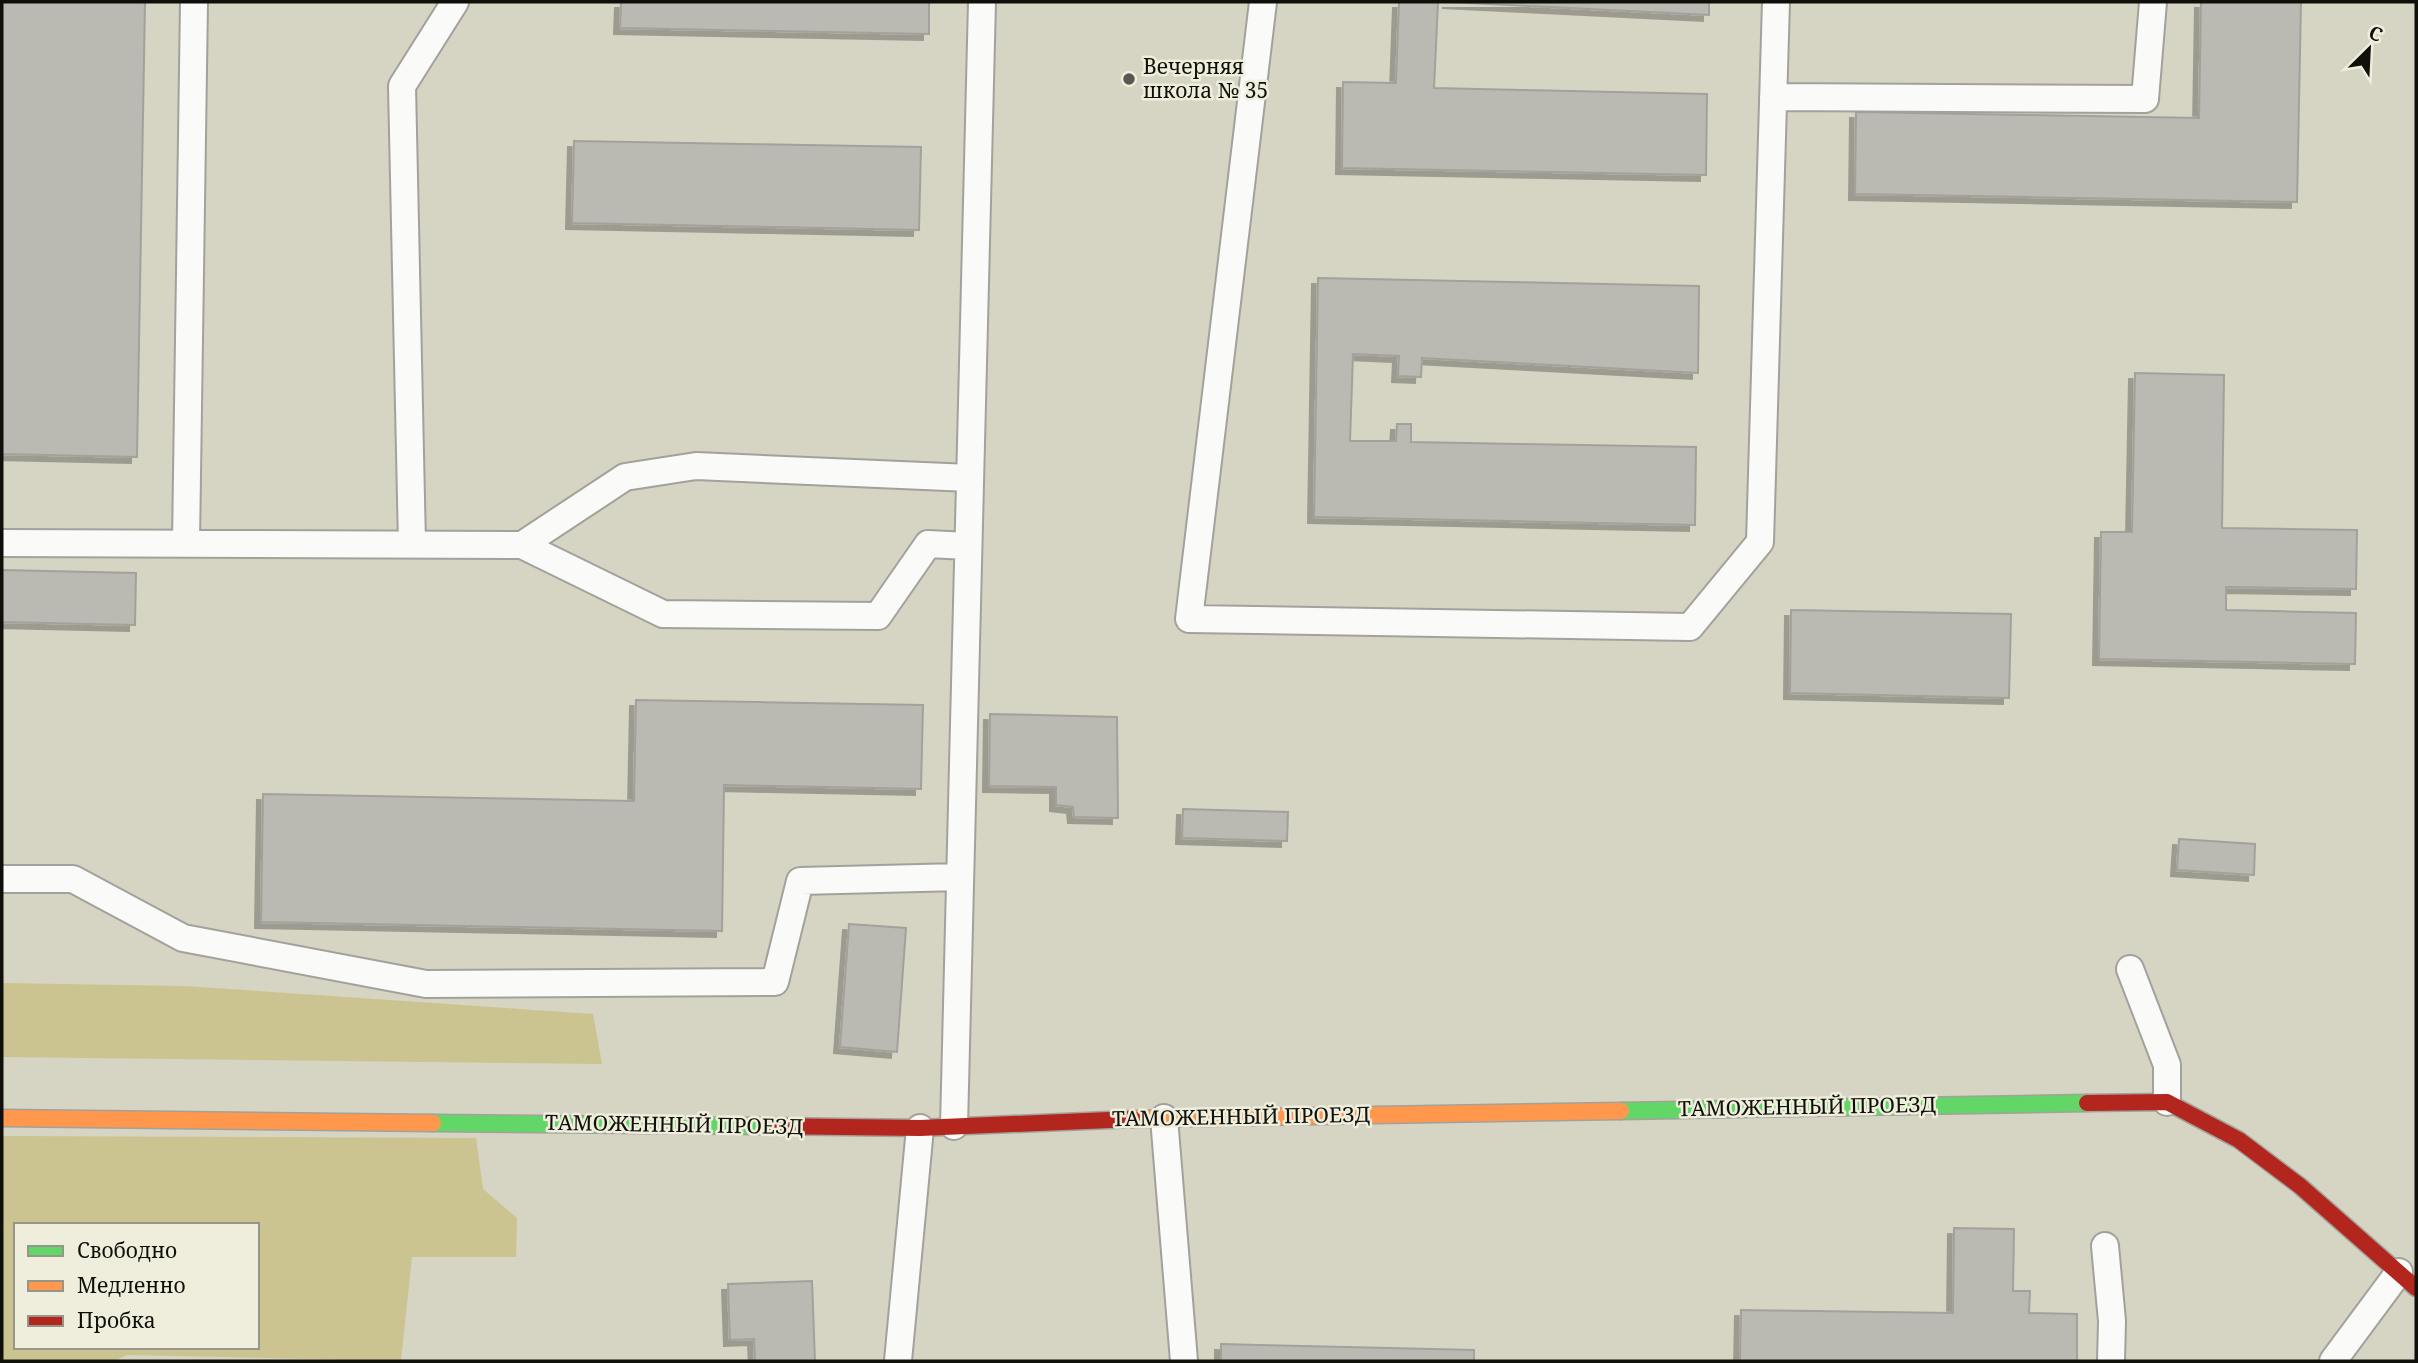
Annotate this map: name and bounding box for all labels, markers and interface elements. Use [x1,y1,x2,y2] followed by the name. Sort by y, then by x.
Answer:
[2334,14,2404,84] north arrow
[2365,19,2387,48] text: С
[1143,52,1268,104] place label: Вечерняя школа № 35
[1121,71,1137,87] marker: Вечерняя школа № 35
[1678,1090,1936,1122] street label: ТАМОЖЕННЫЙ ПРОЕЗД
[1112,1100,1370,1132] street label: ТАМОЖЕННЫЙ ПРОЕЗД
[545,1108,803,1140] street label: ТАМОЖЕННЫЙ ПРОЕЗД
[14,1223,259,1349] legend
[77,1236,177,1264] text: Свободно
[77,1271,186,1299] text: Медленно
[77,1306,156,1334] text: Пробка

